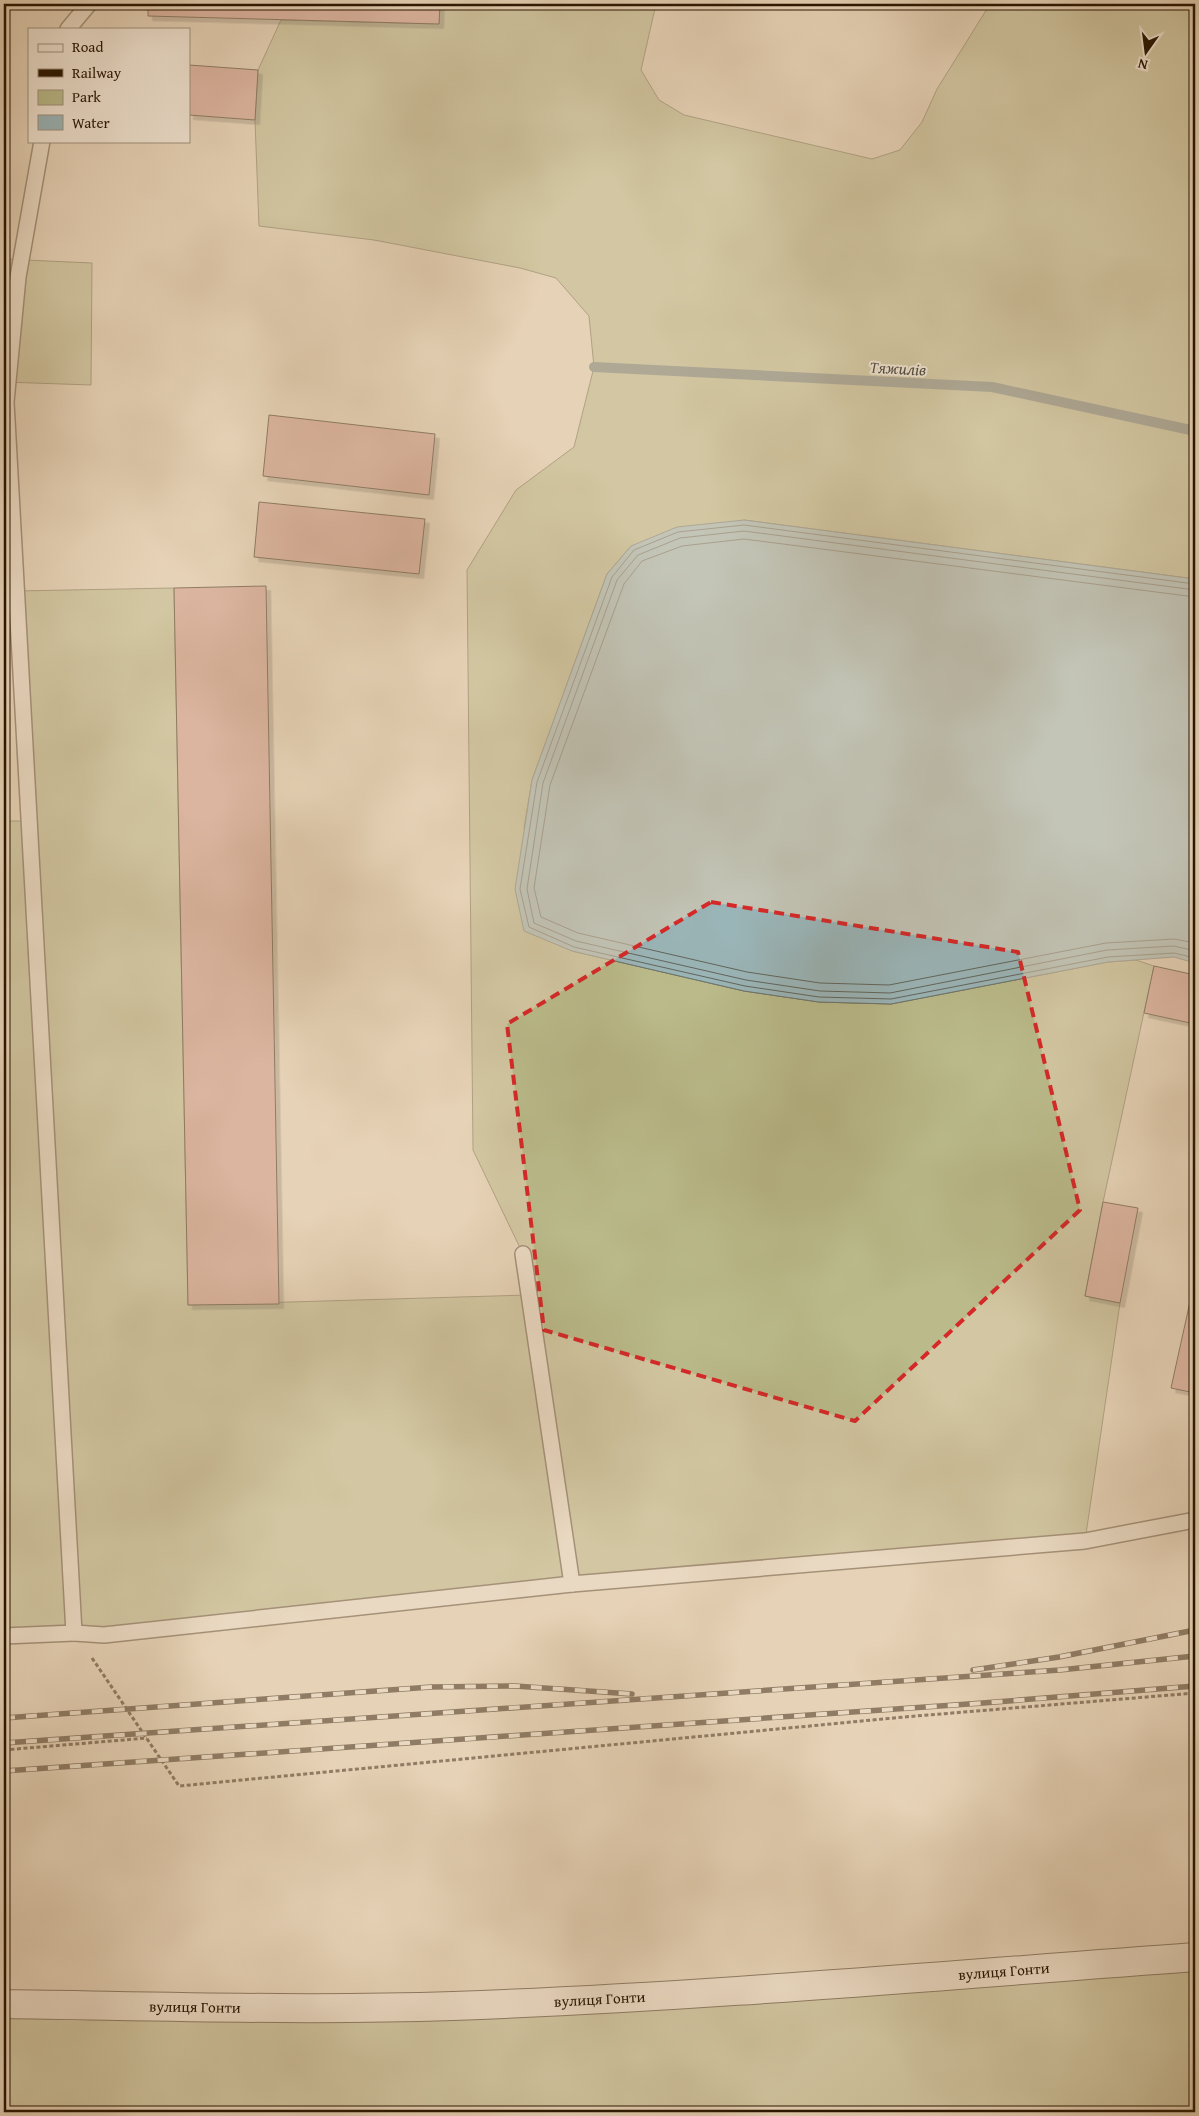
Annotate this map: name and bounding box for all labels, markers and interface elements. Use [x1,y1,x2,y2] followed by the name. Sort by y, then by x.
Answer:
[28,28,190,142] legend
[1122,28,1172,78] north arrow
[72,36,103,57] text: Road
[1135,54,1150,75] text: N
[72,62,122,83] text: Railway
[72,86,101,107] text: Park
[72,112,110,133] text: Water
[869,355,927,381] water label: Тяжилів
[957,1957,1050,1985] street label: вулиця Гонти
[554,1986,646,2012] street label: вулиця Гонти
[149,1995,241,2018] street label: вулиця Гонти

